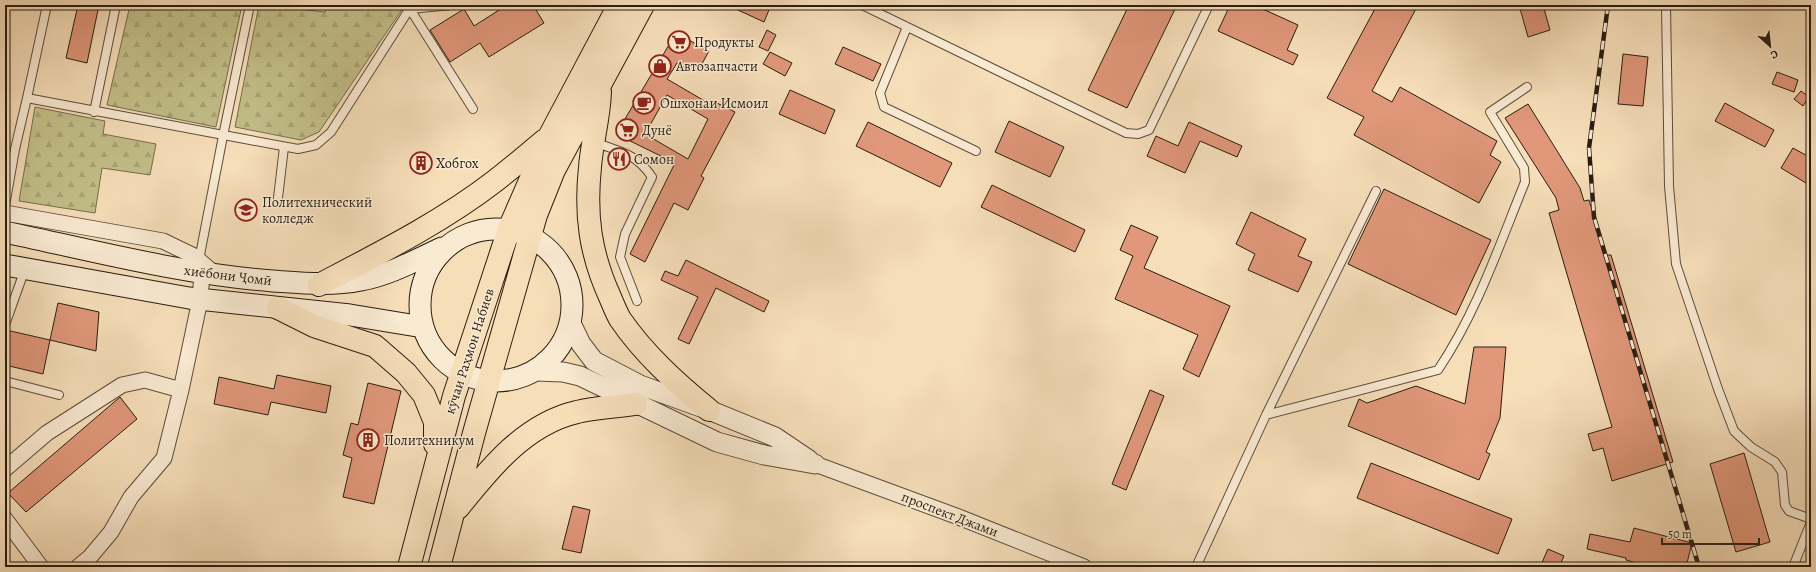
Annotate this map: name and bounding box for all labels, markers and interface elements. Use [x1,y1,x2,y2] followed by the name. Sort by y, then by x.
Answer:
[1750,26,1790,66] north arrow
[666,29,692,55] supermarket icon: Продукты
[694,33,754,52] place label: Продукты
[1768,46,1781,63] text: С
[647,53,673,79] shop icon: Автозапчасти
[675,57,758,76] place label: Автозапчасти
[631,90,657,116] cafe icon: Ошхонаи Исмоил
[660,94,768,113] place label: Ошхонаи Исмоил
[614,117,640,143] supermarket icon: Дунё
[642,121,672,140] place label: Дунё
[606,146,632,172] restaurant icon: Сомон
[408,150,434,176] building icon: Хобгох
[634,150,674,169] place label: Сомон
[436,154,479,173] place label: Хобгох
[262,193,372,228] place label: Политехнический колледж
[233,197,259,223] school or university icon: Политехнический колледж
[183,261,273,290] street label: хиёбони Ҷомӣ
[440,285,499,416] street label: кӯчаи Раҳмон Набиев
[355,427,381,453] building icon: Политехникум
[384,431,474,450] place label: Политехникум
[899,487,1001,542] street label: проспект Джами
[1662,520,1759,546] scale bar
[1668,526,1692,542] text: 50 m

